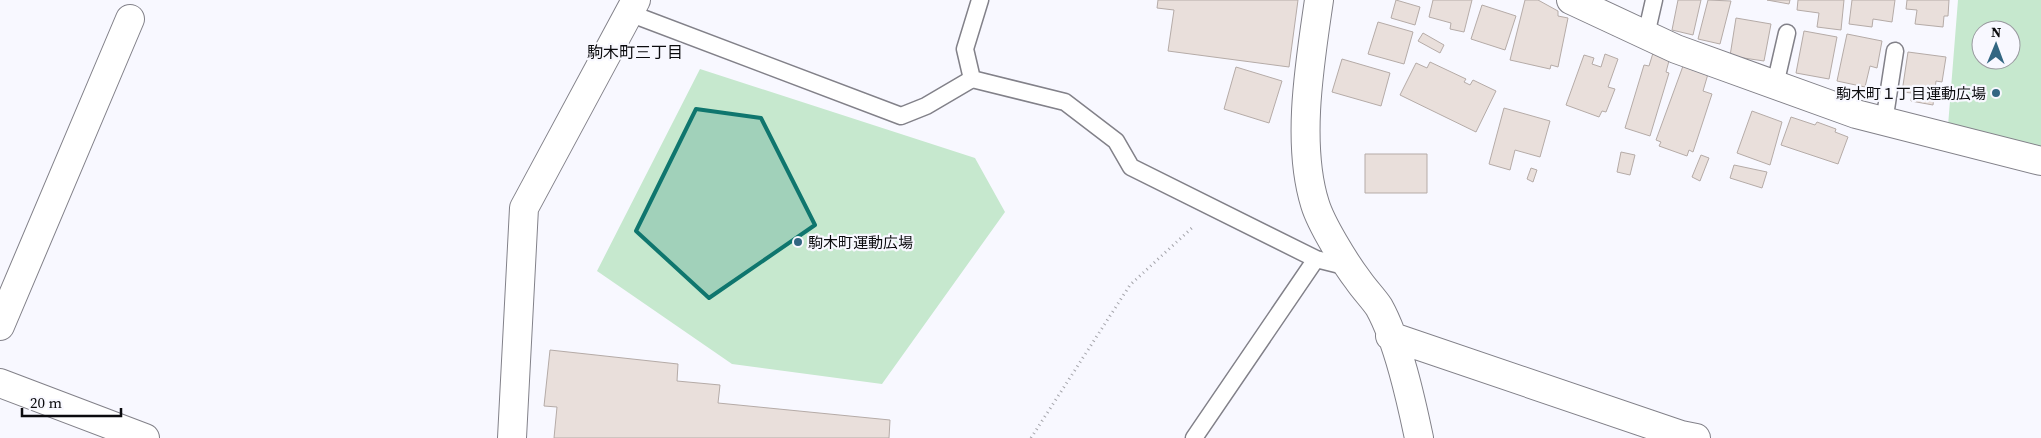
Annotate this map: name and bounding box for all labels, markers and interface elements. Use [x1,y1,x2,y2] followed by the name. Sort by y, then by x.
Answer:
[1971,20,2021,70] north arrow
[1991,22,2002,42] text: N
[587,41,683,63] district label: 駒木町三丁目
[1836,83,1986,104] place label: 駒木町１丁目運動広場
[1990,87,2002,99] marker: 駒木町１丁目運動広場
[808,232,913,253] place label: 駒木町運動広場
[792,236,804,248] marker: 駒木町運動広場
[22,386,121,418] scale bar
[30,392,62,413] text: 20 m

